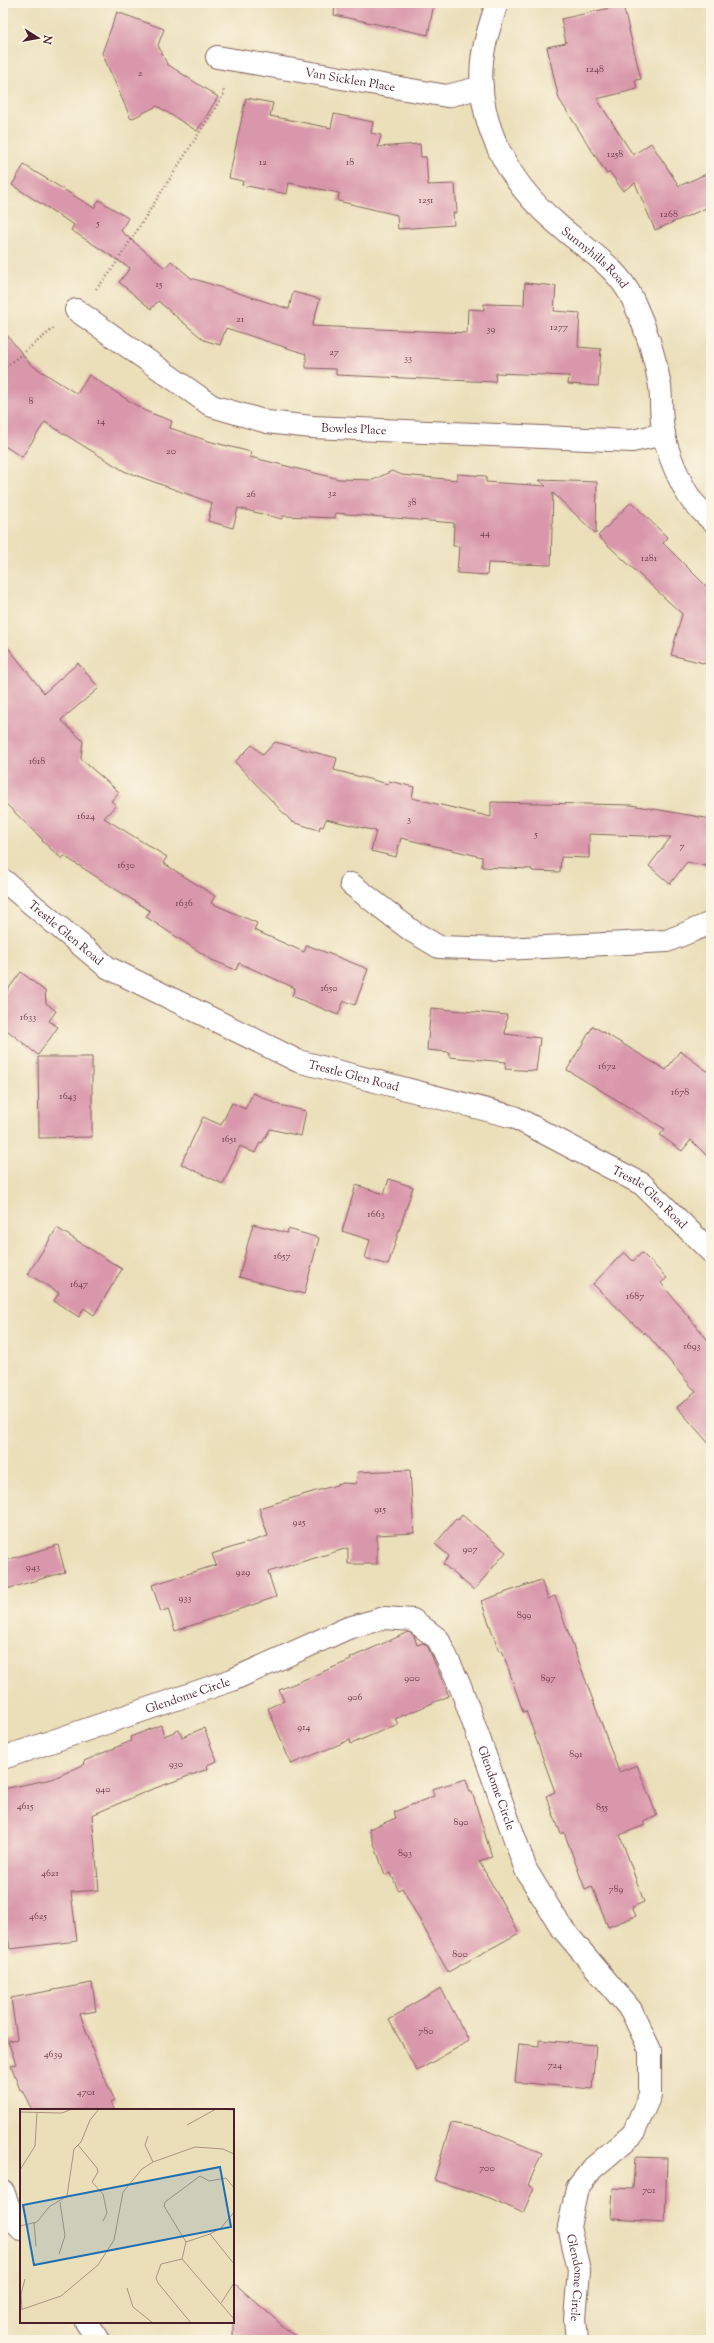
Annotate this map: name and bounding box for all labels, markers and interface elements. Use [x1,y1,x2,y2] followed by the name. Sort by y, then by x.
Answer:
[18,18,58,58] north arrow
[38,33,56,46] text: N
[586,62,604,77] house number: 1248
[303,64,397,97] street label: Van Sicklen Place
[138,66,143,81] house number: 2
[607,147,623,162] house number: 1258
[259,155,267,170] house number: 12
[346,155,354,170] house number: 18
[419,193,434,208] house number: 1251
[660,207,678,222] house number: 1268
[95,216,100,231] house number: 5
[557,223,632,293] street label: Sunnyhills Road
[156,277,163,292] house number: 15
[236,312,245,327] house number: 21
[550,320,568,335] house number: 1277
[487,322,496,337] house number: 39
[329,345,339,360] house number: 27
[404,351,412,366] house number: 33
[29,394,34,409] house number: 8
[97,414,105,429] house number: 14
[321,419,387,440] street label: Bowles Place
[166,444,176,459] house number: 20
[328,486,337,501] house number: 32
[246,487,256,502] house number: 26
[407,495,417,510] house number: 38
[480,526,490,541] house number: 44
[641,551,658,566] house number: 1281
[29,754,45,769] house number: 1618
[77,809,95,824] house number: 1624
[407,812,411,827] house number: 3
[533,827,538,842] house number: 5
[679,839,685,854] house number: 7
[117,858,135,873] house number: 1630
[175,896,193,911] house number: 1636
[24,897,107,970] street label: Trestle Glen Road
[320,981,338,996] house number: 1650
[20,1010,36,1025] house number: 1633
[306,1056,401,1097] street label: Trestle Glen Road
[598,1059,616,1074] house number: 1672
[671,1085,689,1100] house number: 1678
[59,1089,77,1104] house number: 1643
[221,1132,237,1147] house number: 1651
[608,1162,691,1234] street label: Trestle Glen Road
[367,1207,385,1222] house number: 1663
[274,1249,290,1264] house number: 1657
[70,1277,88,1292] house number: 1647
[626,1289,644,1304] house number: 1687
[683,1339,701,1354] house number: 1693
[374,1502,386,1517] house number: 915
[293,1515,306,1530] house number: 925
[462,1542,478,1557] house number: 907
[26,1560,40,1575] house number: 943
[236,1565,250,1580] house number: 929
[179,1591,191,1606] house number: 933
[517,1608,531,1623] house number: 899
[404,1671,420,1686] house number: 900
[541,1671,555,1686] house number: 897
[143,1673,233,1719] street label: Glendome Circle
[347,1690,363,1705] house number: 906
[297,1720,311,1735] house number: 914
[472,1743,519,1833] street label: Glendome Circle
[569,1747,583,1762] house number: 891
[169,1757,183,1772] house number: 930
[95,1782,111,1797] house number: 940
[17,1799,34,1814] house number: 4615
[596,1800,609,1815] house number: 855
[453,1815,469,1830] house number: 890
[398,1846,412,1861] house number: 893
[41,1866,60,1881] house number: 4621
[609,1882,624,1897] house number: 789
[29,1909,48,1924] house number: 4625
[452,1947,468,1962] house number: 800
[418,2024,434,2039] house number: 780
[44,2047,63,2062] house number: 4639
[548,2058,562,2073] house number: 724
[77,2085,96,2100] house number: 4701
[20,2109,234,2323] inset map
[479,2161,495,2176] house number: 700
[642,2183,656,2198] house number: 701
[561,2232,587,2322] street label: Glendome Circle

